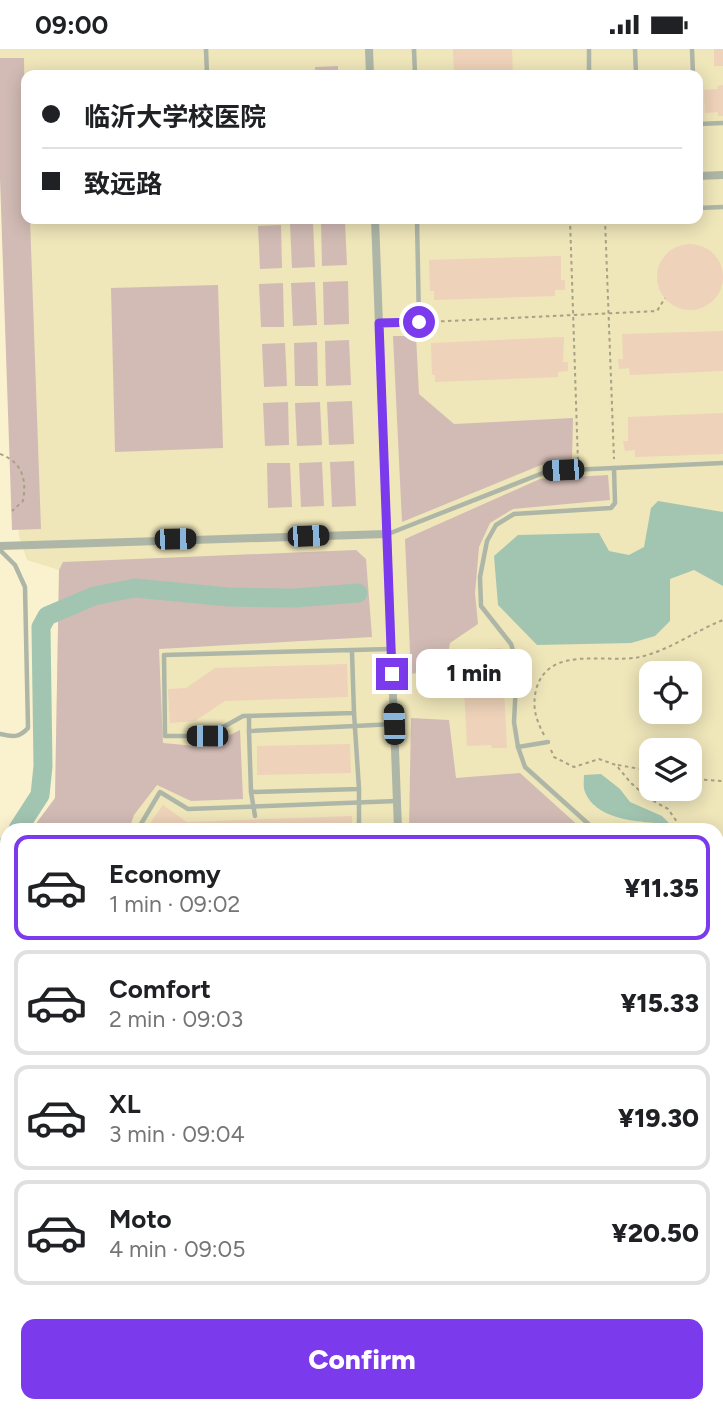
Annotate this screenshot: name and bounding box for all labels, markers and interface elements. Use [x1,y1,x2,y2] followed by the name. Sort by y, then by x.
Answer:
[35,9,108,41] text: 09:00
[84,101,266,133] text: 临沂大学校医院
[84,168,162,200] text: 致远路
[403,306,435,338] route start
[542,458,585,482] car
[287,525,330,547] car
[154,528,197,550] car
[416,649,532,699] callout: 1 min
[376,658,408,690] route end
[447,659,501,687] text: 1 min
[639,661,702,801] map controls
[639,661,702,724] button: locate
[383,703,406,745] car
[187,726,229,747] car
[639,738,702,801] button: layers
[25,856,88,919] icon: car
[109,858,221,890] text: Economy
[624,872,699,904] text: ¥11.35
[109,890,240,918] text: 1 min · 09:02
[25,971,88,1034] icon: car
[109,973,211,1005] text: Comfort
[620,987,699,1019] text: ¥15.33
[109,1005,243,1033] text: 2 min · 09:03
[25,1086,88,1149] icon: car
[109,1088,141,1120] text: XL
[618,1102,699,1134] text: ¥19.30
[109,1120,245,1148] text: 3 min · 09:04
[25,1201,88,1264] icon: car
[109,1203,172,1235] text: Moto
[612,1217,699,1249] text: ¥20.50
[109,1235,245,1263] text: 4 min · 09:05
[21,1319,703,1399] button: Confirm

